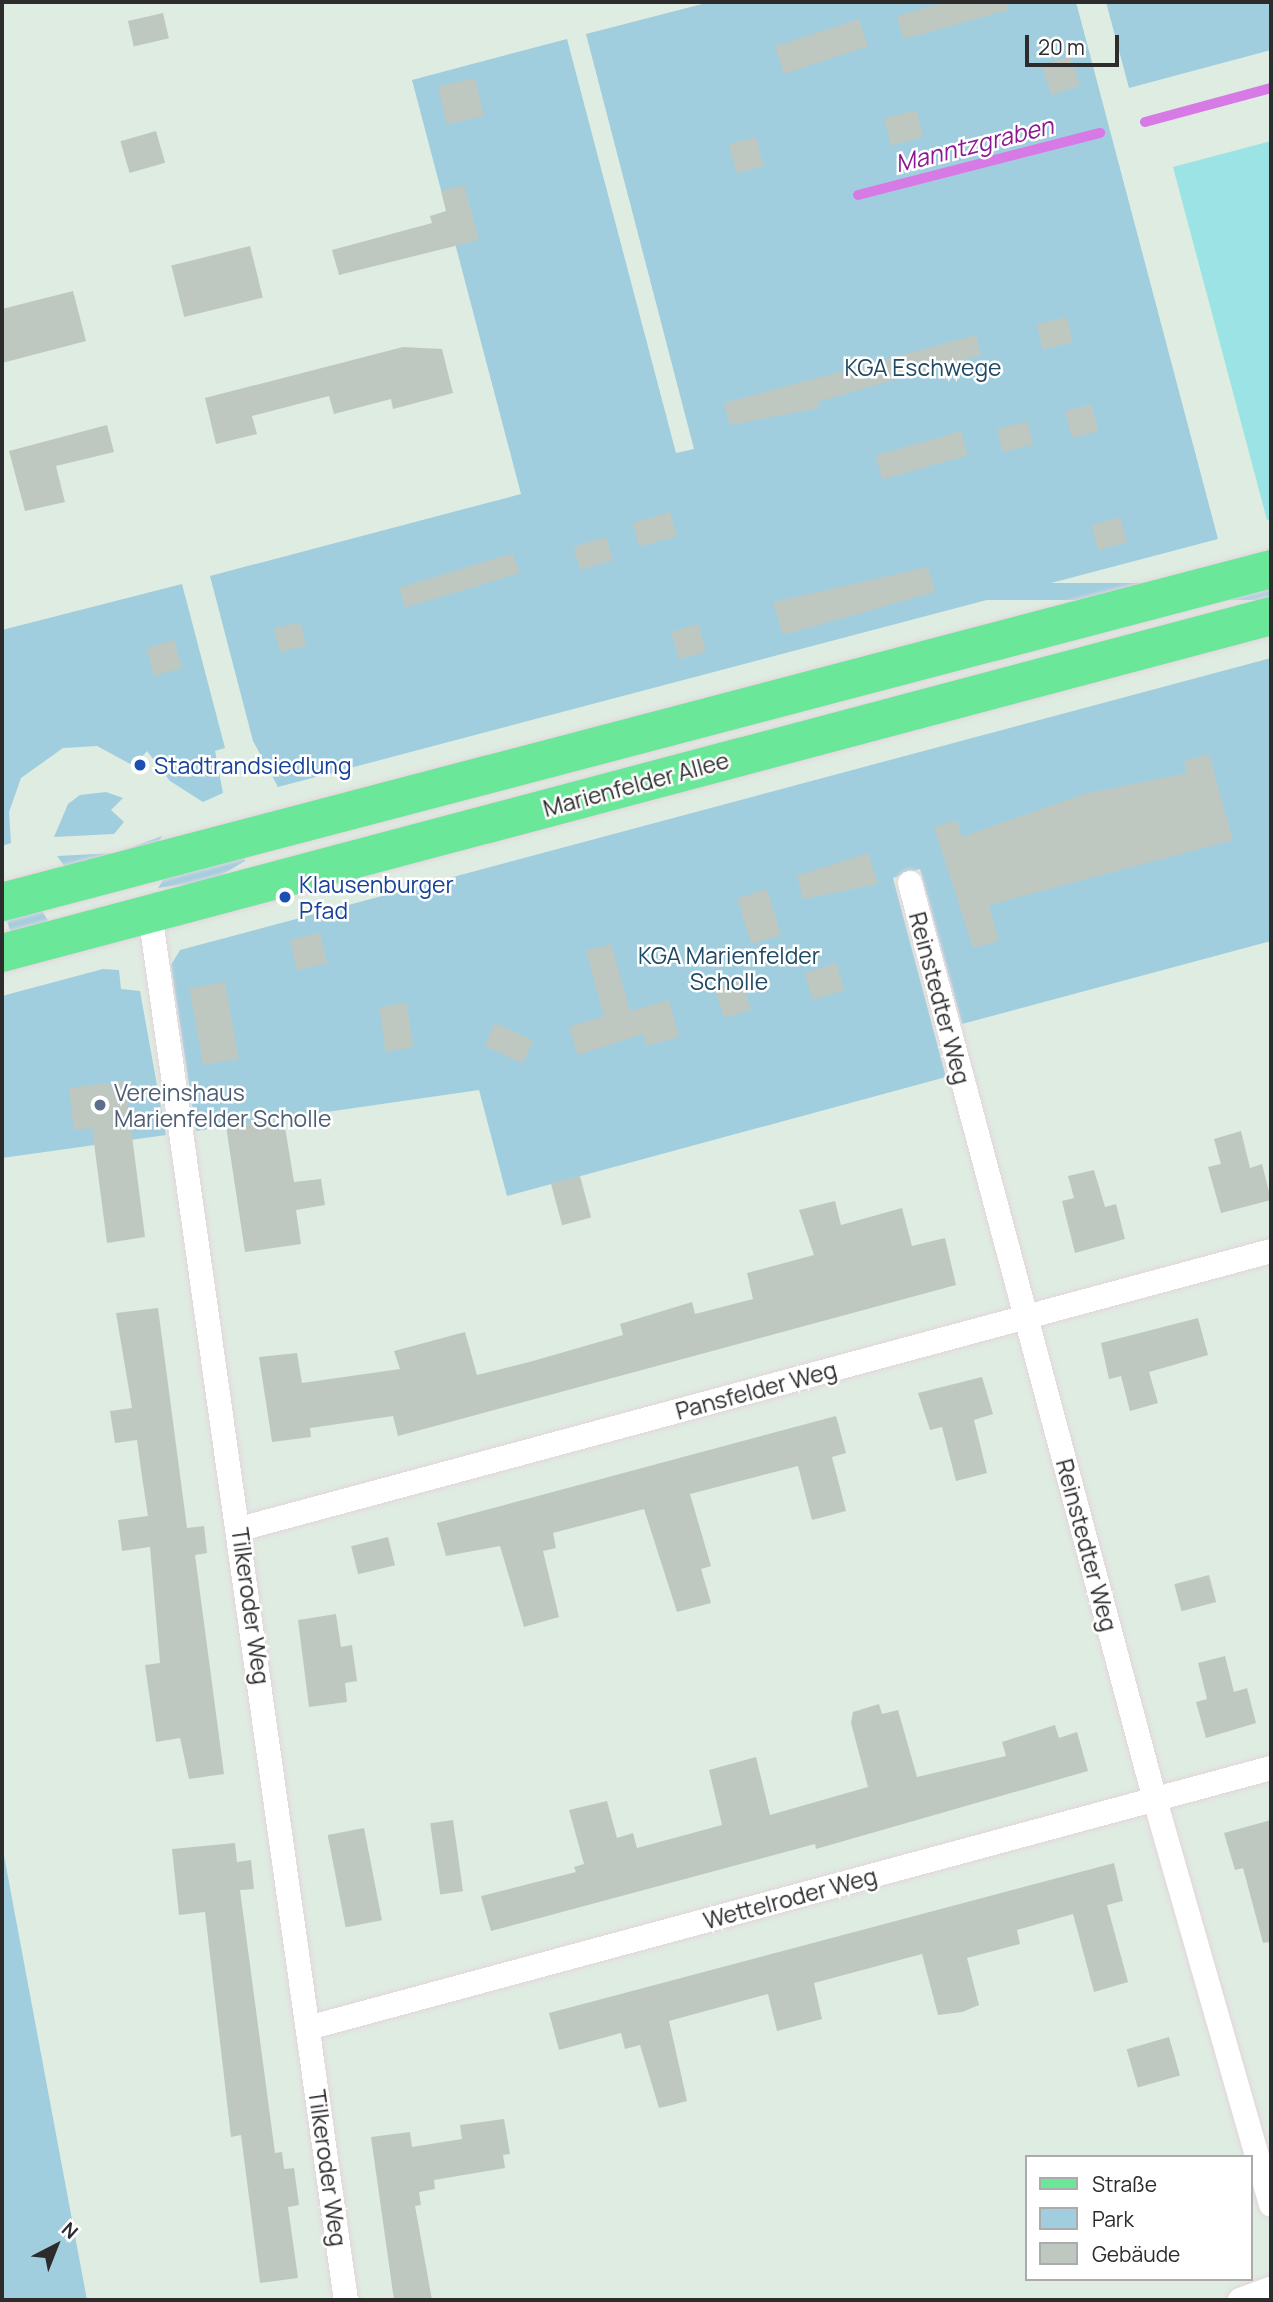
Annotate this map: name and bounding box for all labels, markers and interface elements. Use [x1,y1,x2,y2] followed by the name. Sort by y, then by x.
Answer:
[1028,21,1122,65] scale bar
[1038,33,1085,61] text: 20 m
[892,110,1056,178] water label: Manntzgraben
[844,353,1002,381] park label: KGA Eschwege
[540,746,732,822] street label: Marienfelder Allee
[154,751,352,779] place label: Stadtrandsiedlung
[132,757,148,773] marker: Stadtrandsiedlung
[299,870,454,924] place label: Klausenburger Pfad
[277,889,293,905] marker: Klausenburger Pfad
[904,909,976,1087] street label: Reinstedter Weg
[638,941,820,995] park label: KGA Marienfelder Scholle
[114,1078,331,1132] place label: Vereinshaus Marienfelder Scholle
[92,1097,108,1113] marker: Vereinshaus Marienfelder Scholle
[672,1355,840,1425] street label: Pansfelder Weg
[1051,1456,1123,1634] street label: Reinstedter Weg
[226,1526,276,1686] street label: Tilkeroder Weg
[700,1862,880,1934] street label: Wettelroder Weg
[303,2088,353,2248] street label: Tilkeroder Weg
[1024,2155,1252,2281] legend
[1092,2170,1157,2198] text: Straße
[1092,2205,1134,2233] text: Park
[21,2211,91,2281] north arrow
[56,2216,84,2245] text: N
[1092,2240,1180,2268] text: Gebäude

